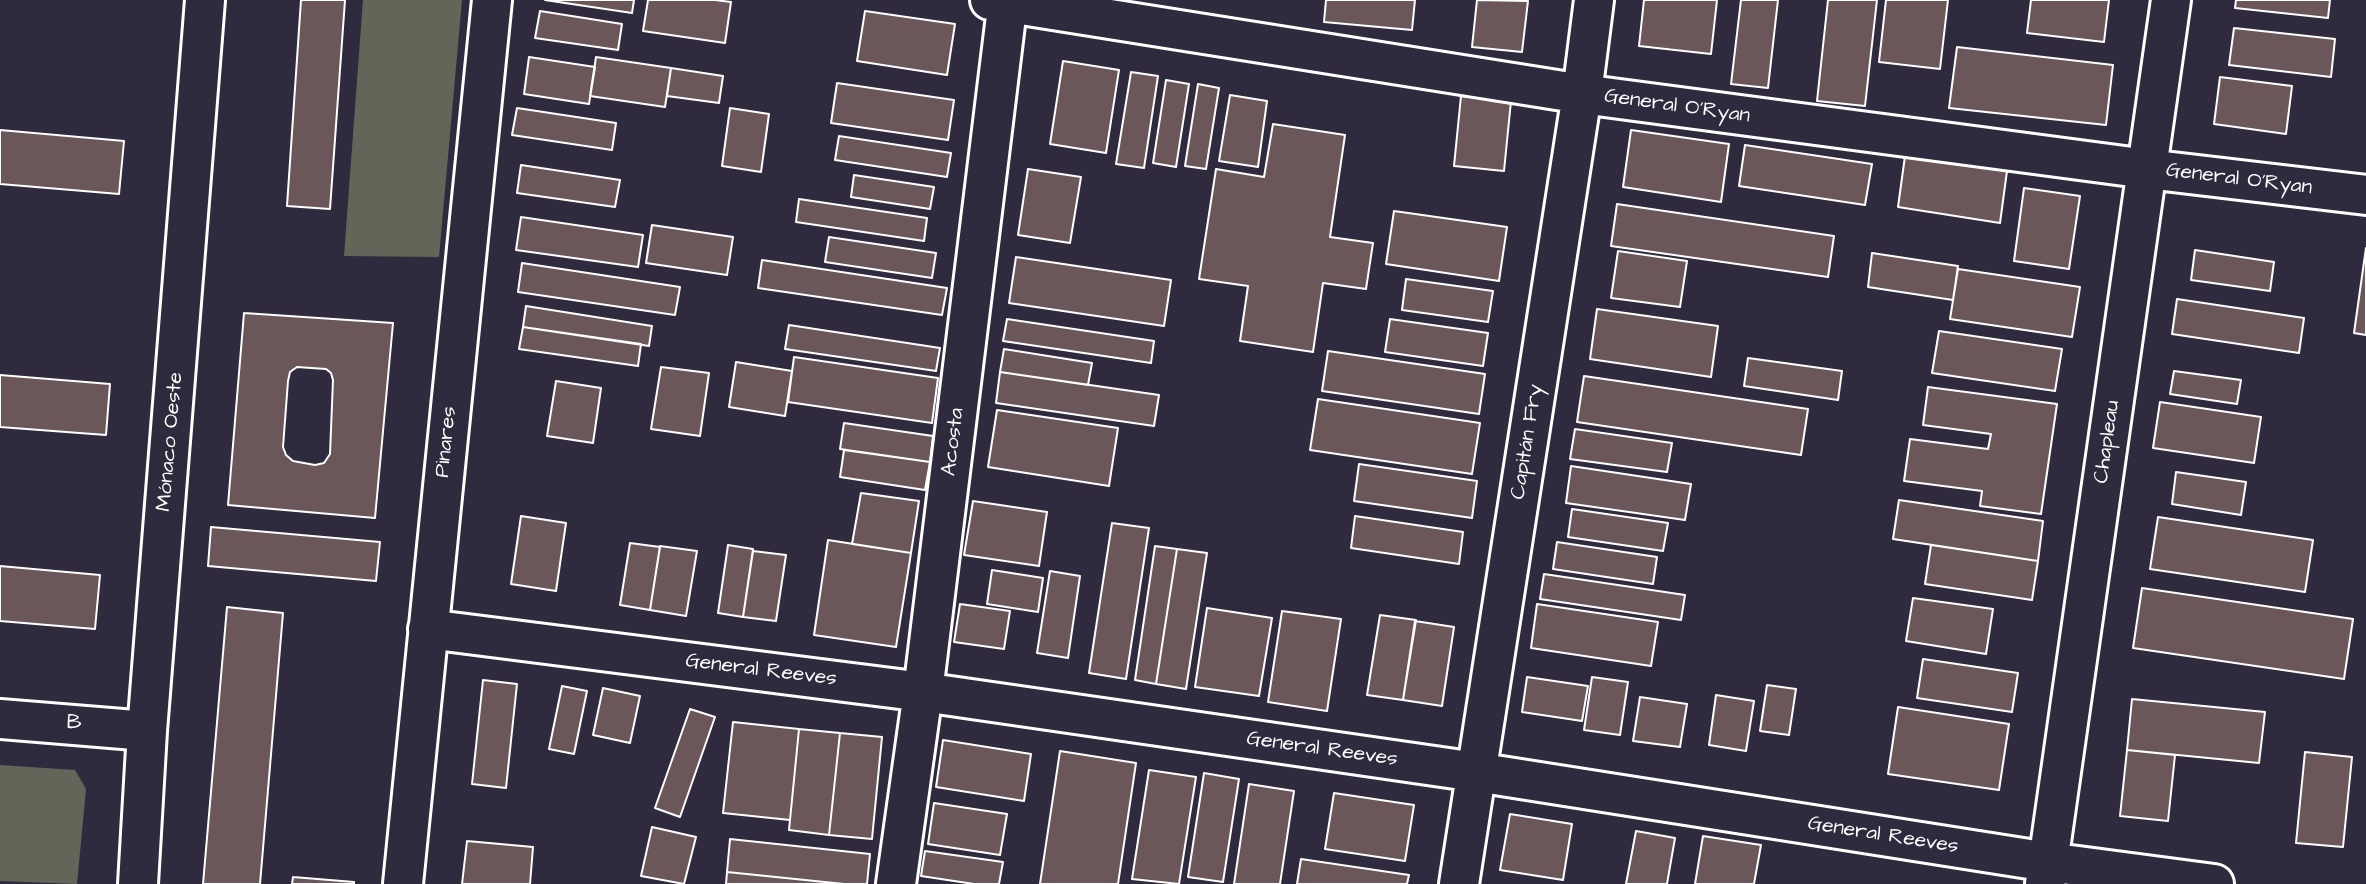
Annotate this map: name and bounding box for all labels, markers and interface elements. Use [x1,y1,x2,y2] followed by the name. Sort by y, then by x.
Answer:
[1603,84,1751,130] street label: General O'Ryan
[2165,159,2313,201] street label: General O'Ryan
[152,371,190,513] street label: Mónaco Oeste
[1506,383,1550,501] street label: Capitán Fry
[2090,399,2126,485] street label: Chapleau
[431,405,463,479] street label: Pinares
[937,407,971,477] street label: Acosta
[684,649,838,693] street label: General Reeves
[66,711,82,737] street label: B
[1245,727,1399,773] street label: General Reeves
[1806,812,1960,860] street label: General Reeves

